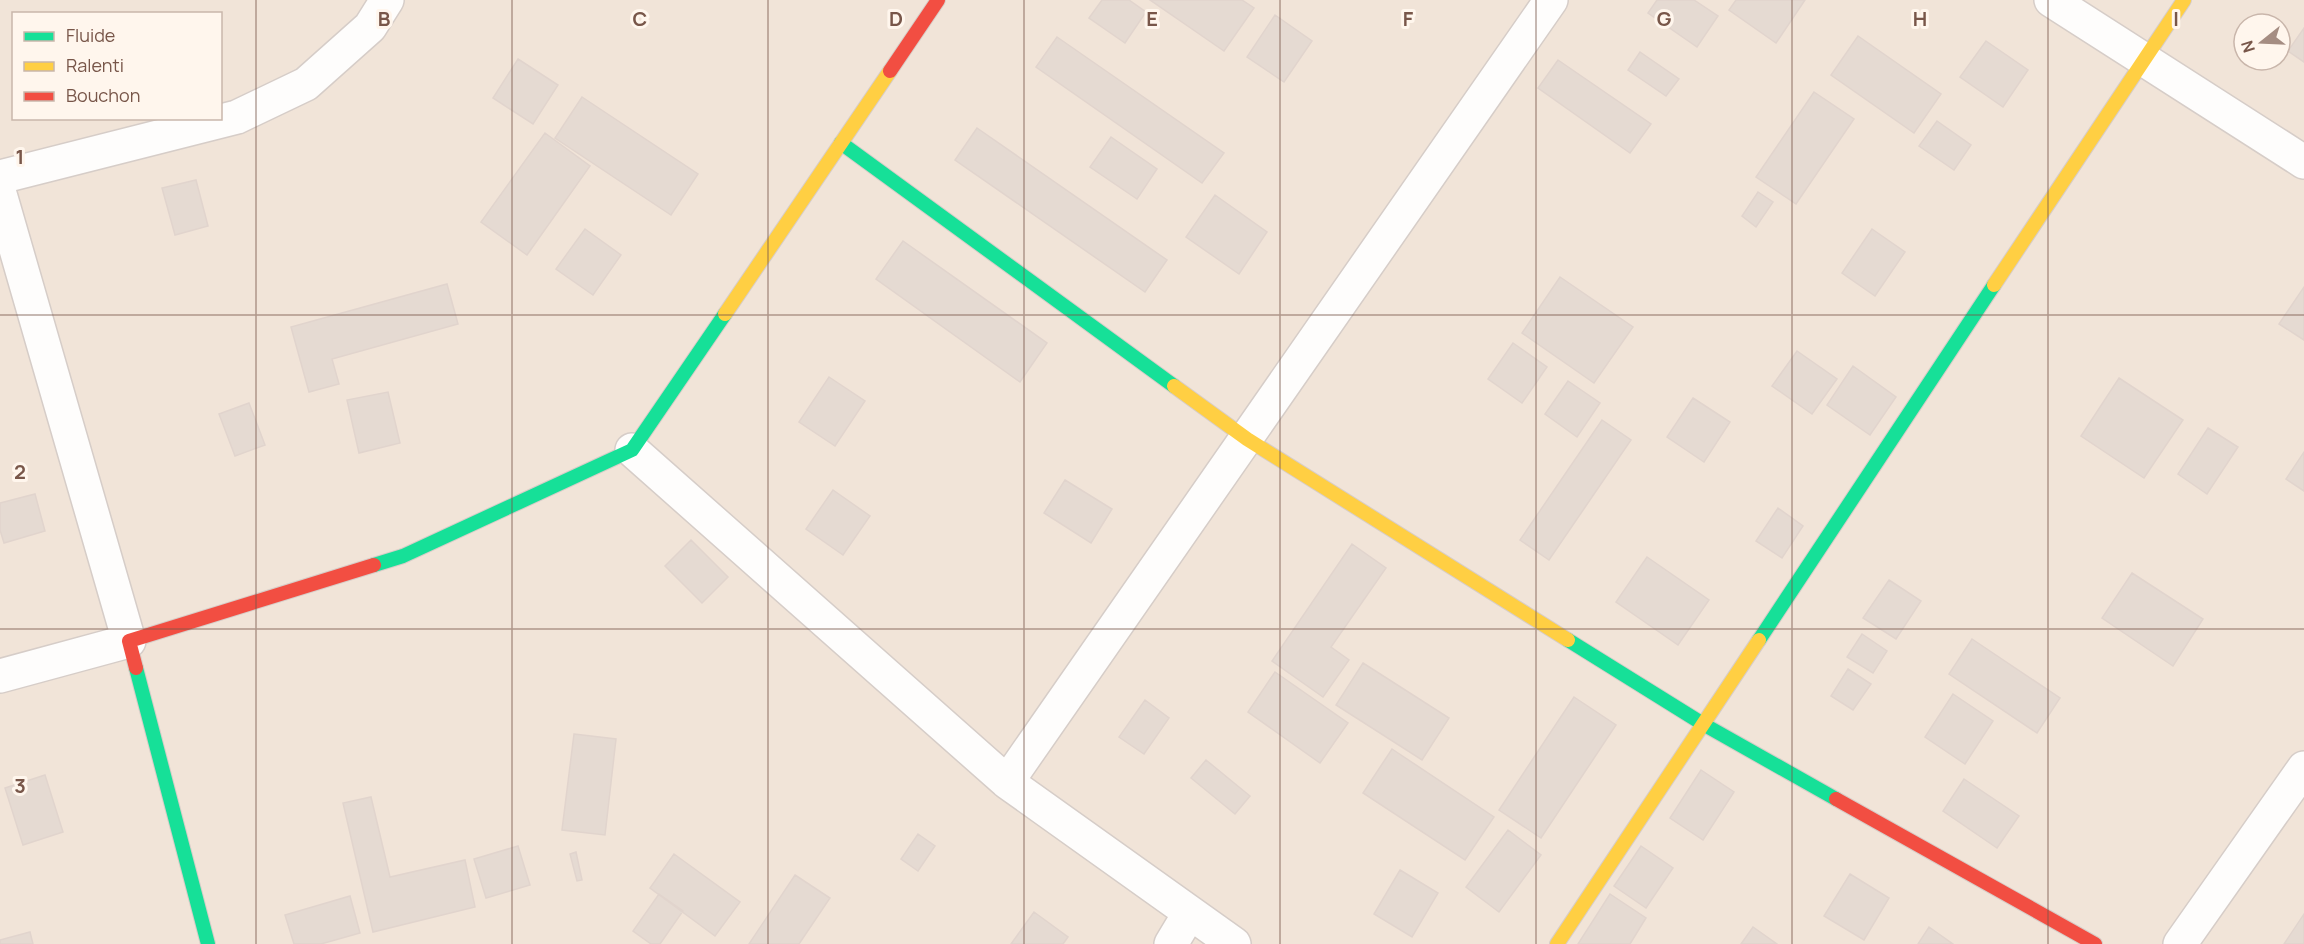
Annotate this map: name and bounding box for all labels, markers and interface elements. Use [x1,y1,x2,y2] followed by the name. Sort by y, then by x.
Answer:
[378,5,391,32] text: B
[633,5,647,32] text: C
[889,5,903,32] text: D
[1146,5,1158,32] text: E
[1403,5,1414,32] text: F
[1657,5,1672,32] text: G
[1913,5,1927,32] text: H
[2173,5,2179,32] text: I
[12,12,222,120] legend
[2232,12,2292,72] north arrow
[66,23,115,47] text: Fluide
[2235,38,2260,56] text: N
[66,53,124,77] text: Ralenti
[66,83,140,107] text: Bouchon
[16,143,24,170] text: 1
[14,458,26,485] text: 2
[14,772,26,799] text: 3

